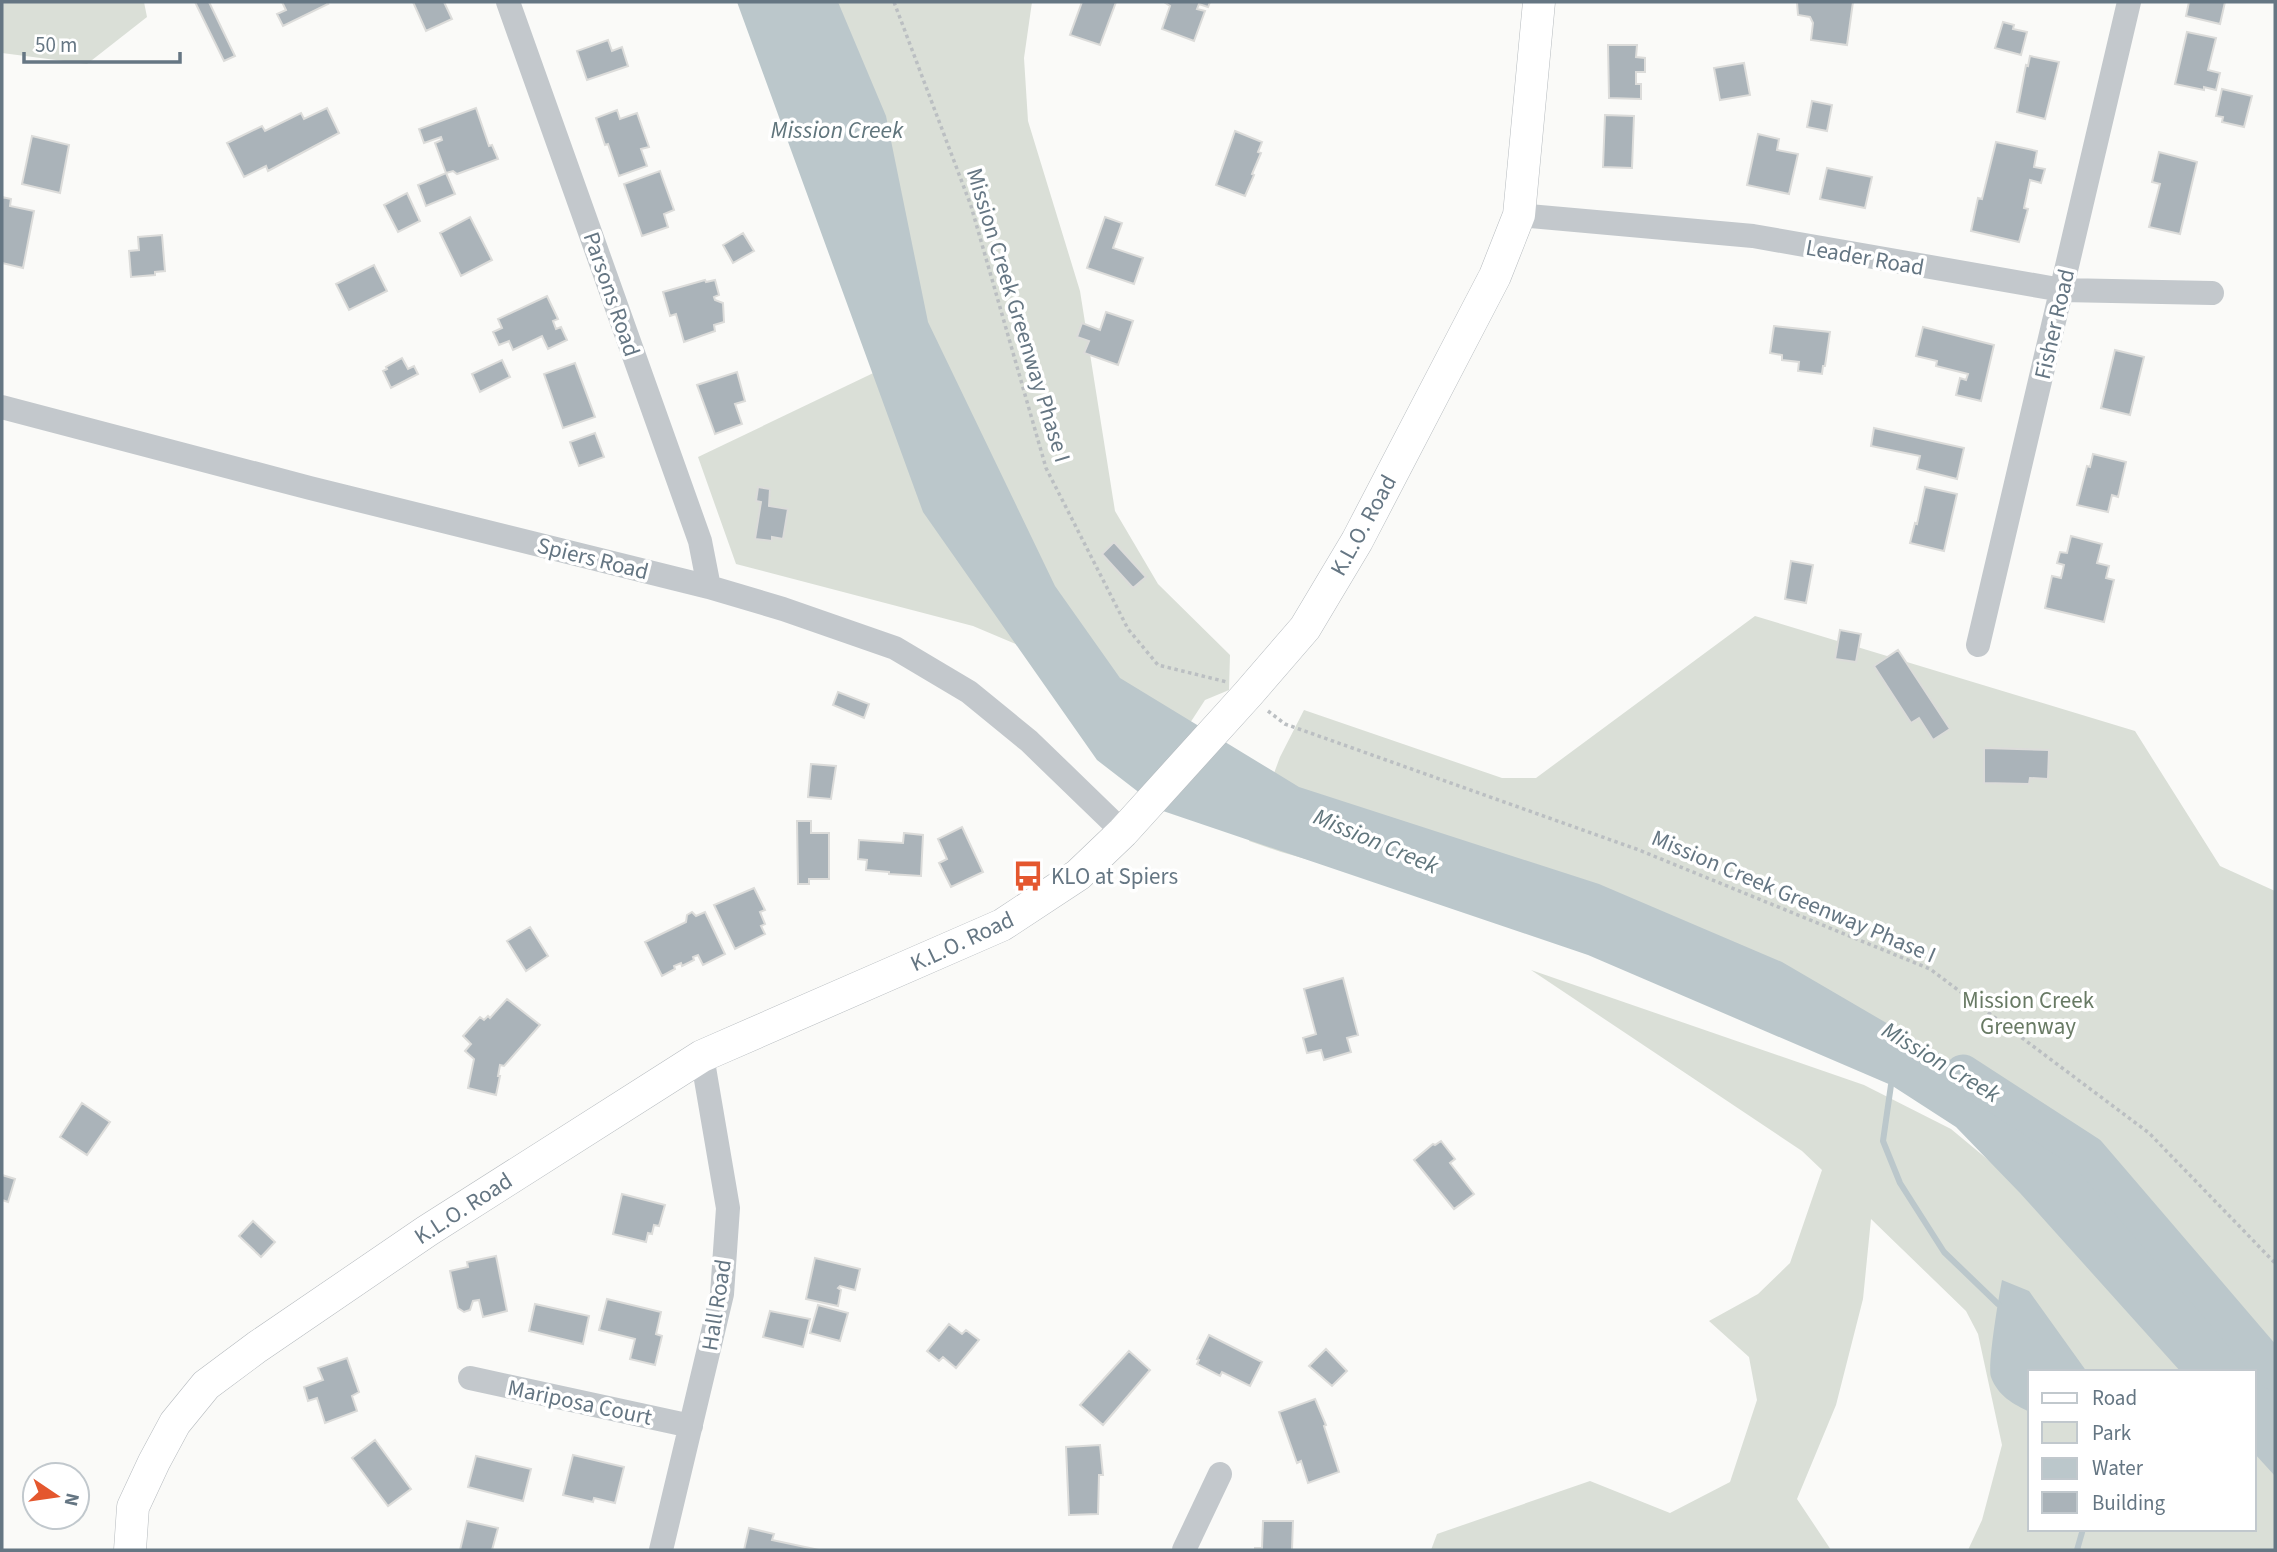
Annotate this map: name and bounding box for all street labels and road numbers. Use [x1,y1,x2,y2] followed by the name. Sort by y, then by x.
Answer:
[958,164,1079,466] street label: Mission Creek Greenway Phase I
[575,227,648,361] street label: Parsons Road
[1803,231,1927,284] street label: Leader Road
[2026,266,2083,383] street label: Fisher Road
[1322,469,1405,582] street label: K.L.O. Road
[534,529,652,588] street label: Spiers Road
[1646,821,1941,971] street label: Mission Creek Greenway Phase I
[905,903,1019,980] street label: K.L.O. Road
[408,1164,519,1252] street label: K.L.O. Road
[693,1257,740,1353] street label: Hall Road
[505,1371,655,1434] street label: Mariposa Court

